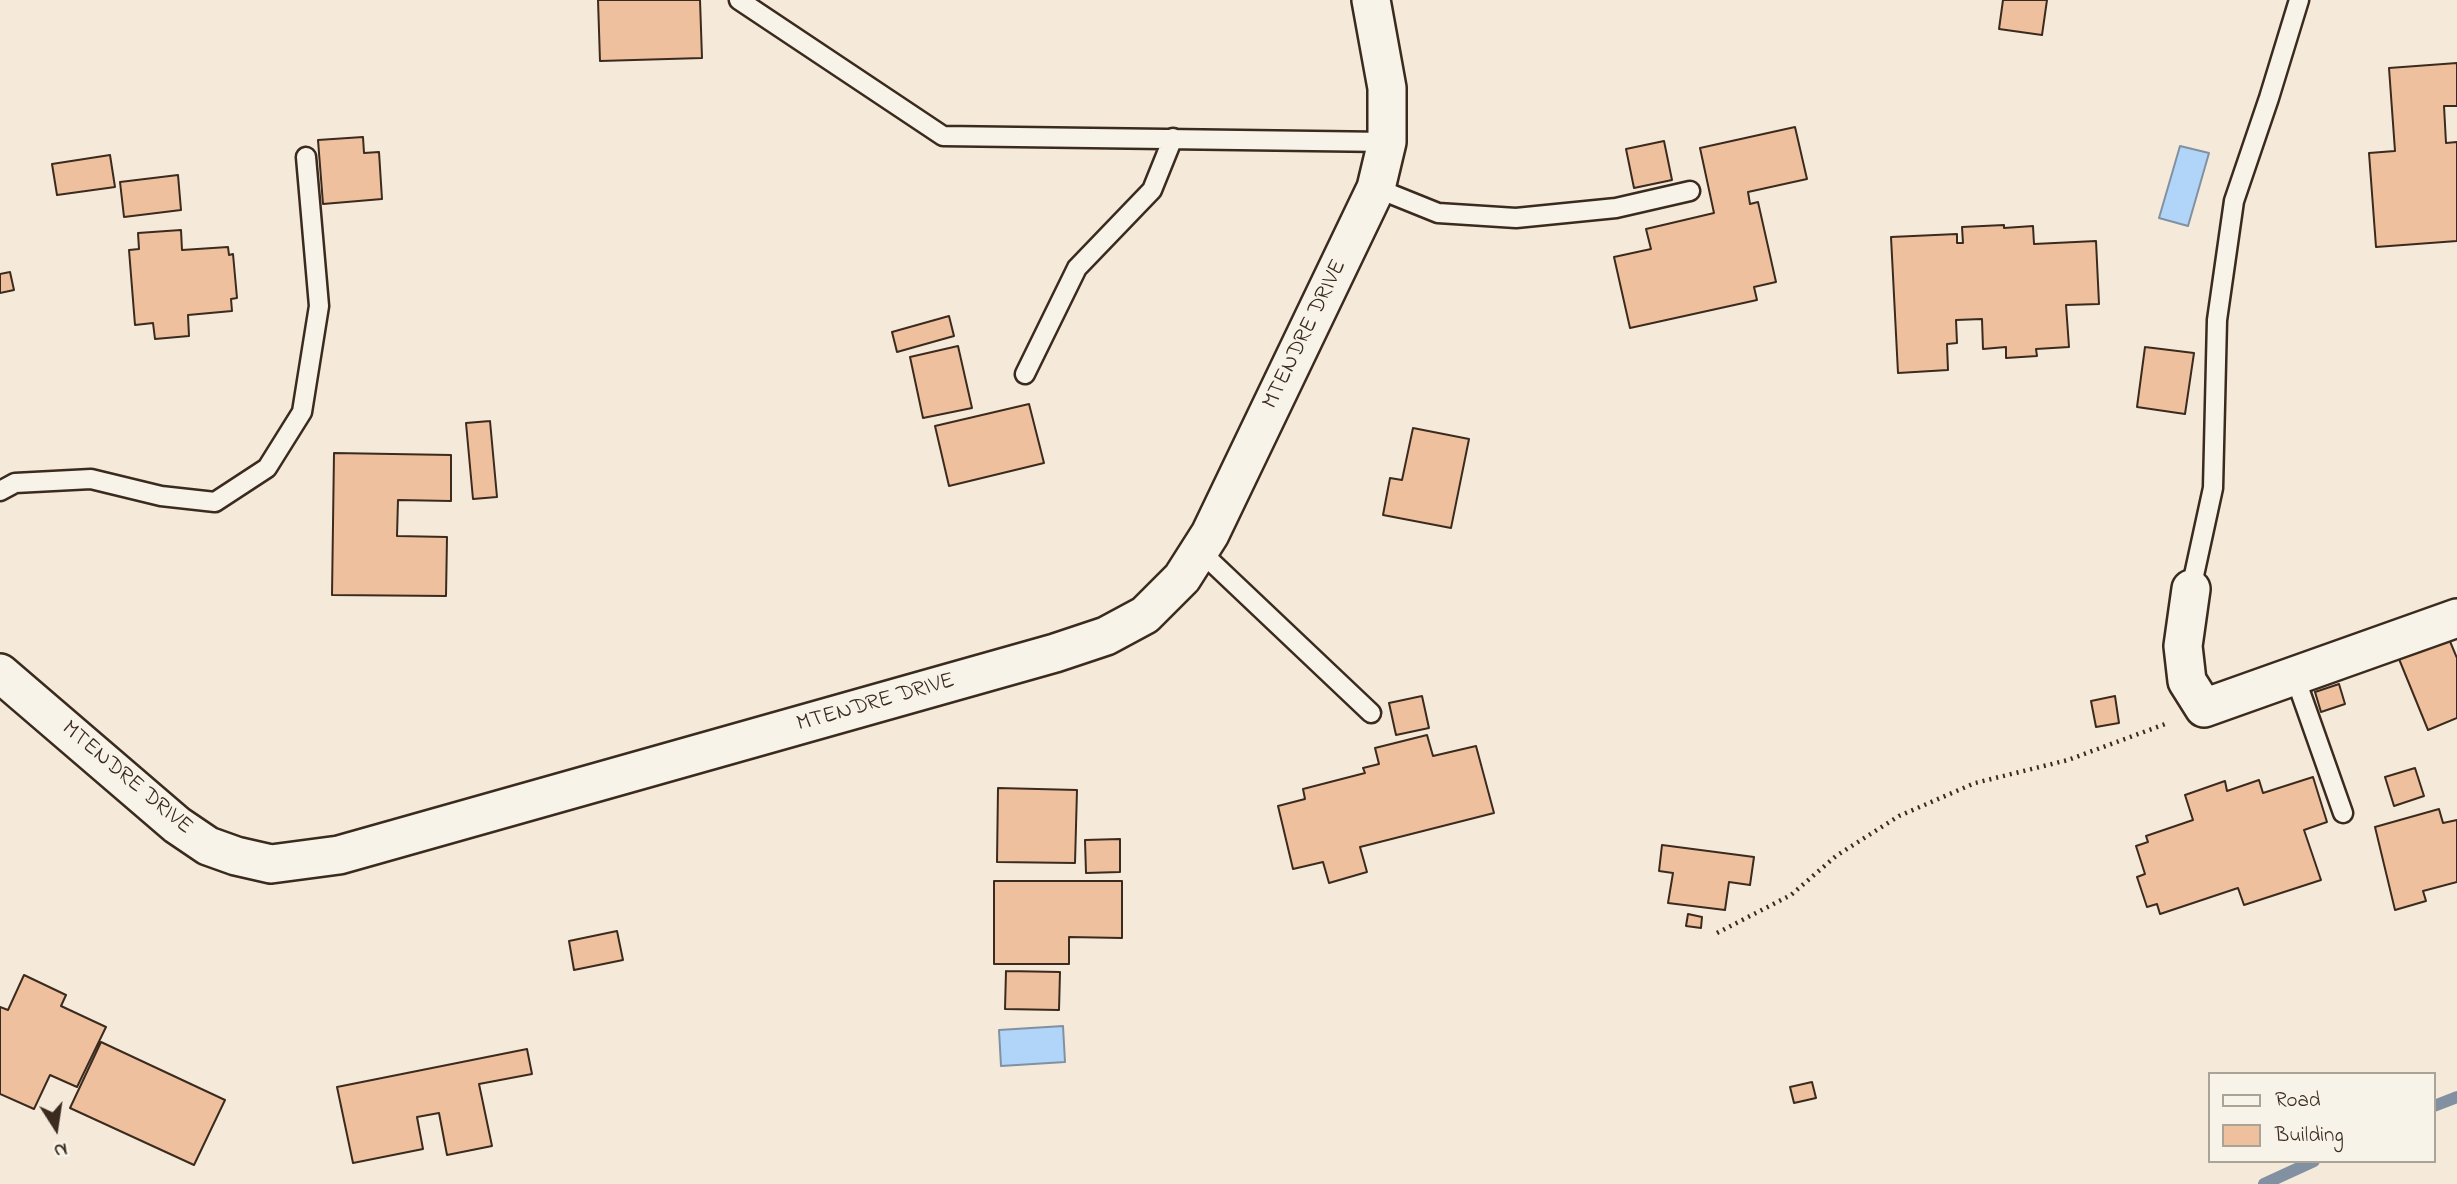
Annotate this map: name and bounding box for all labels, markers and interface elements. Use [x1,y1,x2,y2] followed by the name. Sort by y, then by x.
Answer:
[1258,256,1354,414] street label: MTENDRE DRIVE
[794,668,958,740] street label: MTENDRE DRIVE
[55,716,197,842] street label: MTENDRE DRIVE
[2208,1072,2436,1163] legend
[2275,1086,2321,1116] text: Road
[21,1093,91,1163] north arrow
[2275,1121,2344,1151] text: Building
[51,1134,70,1164] text: N

